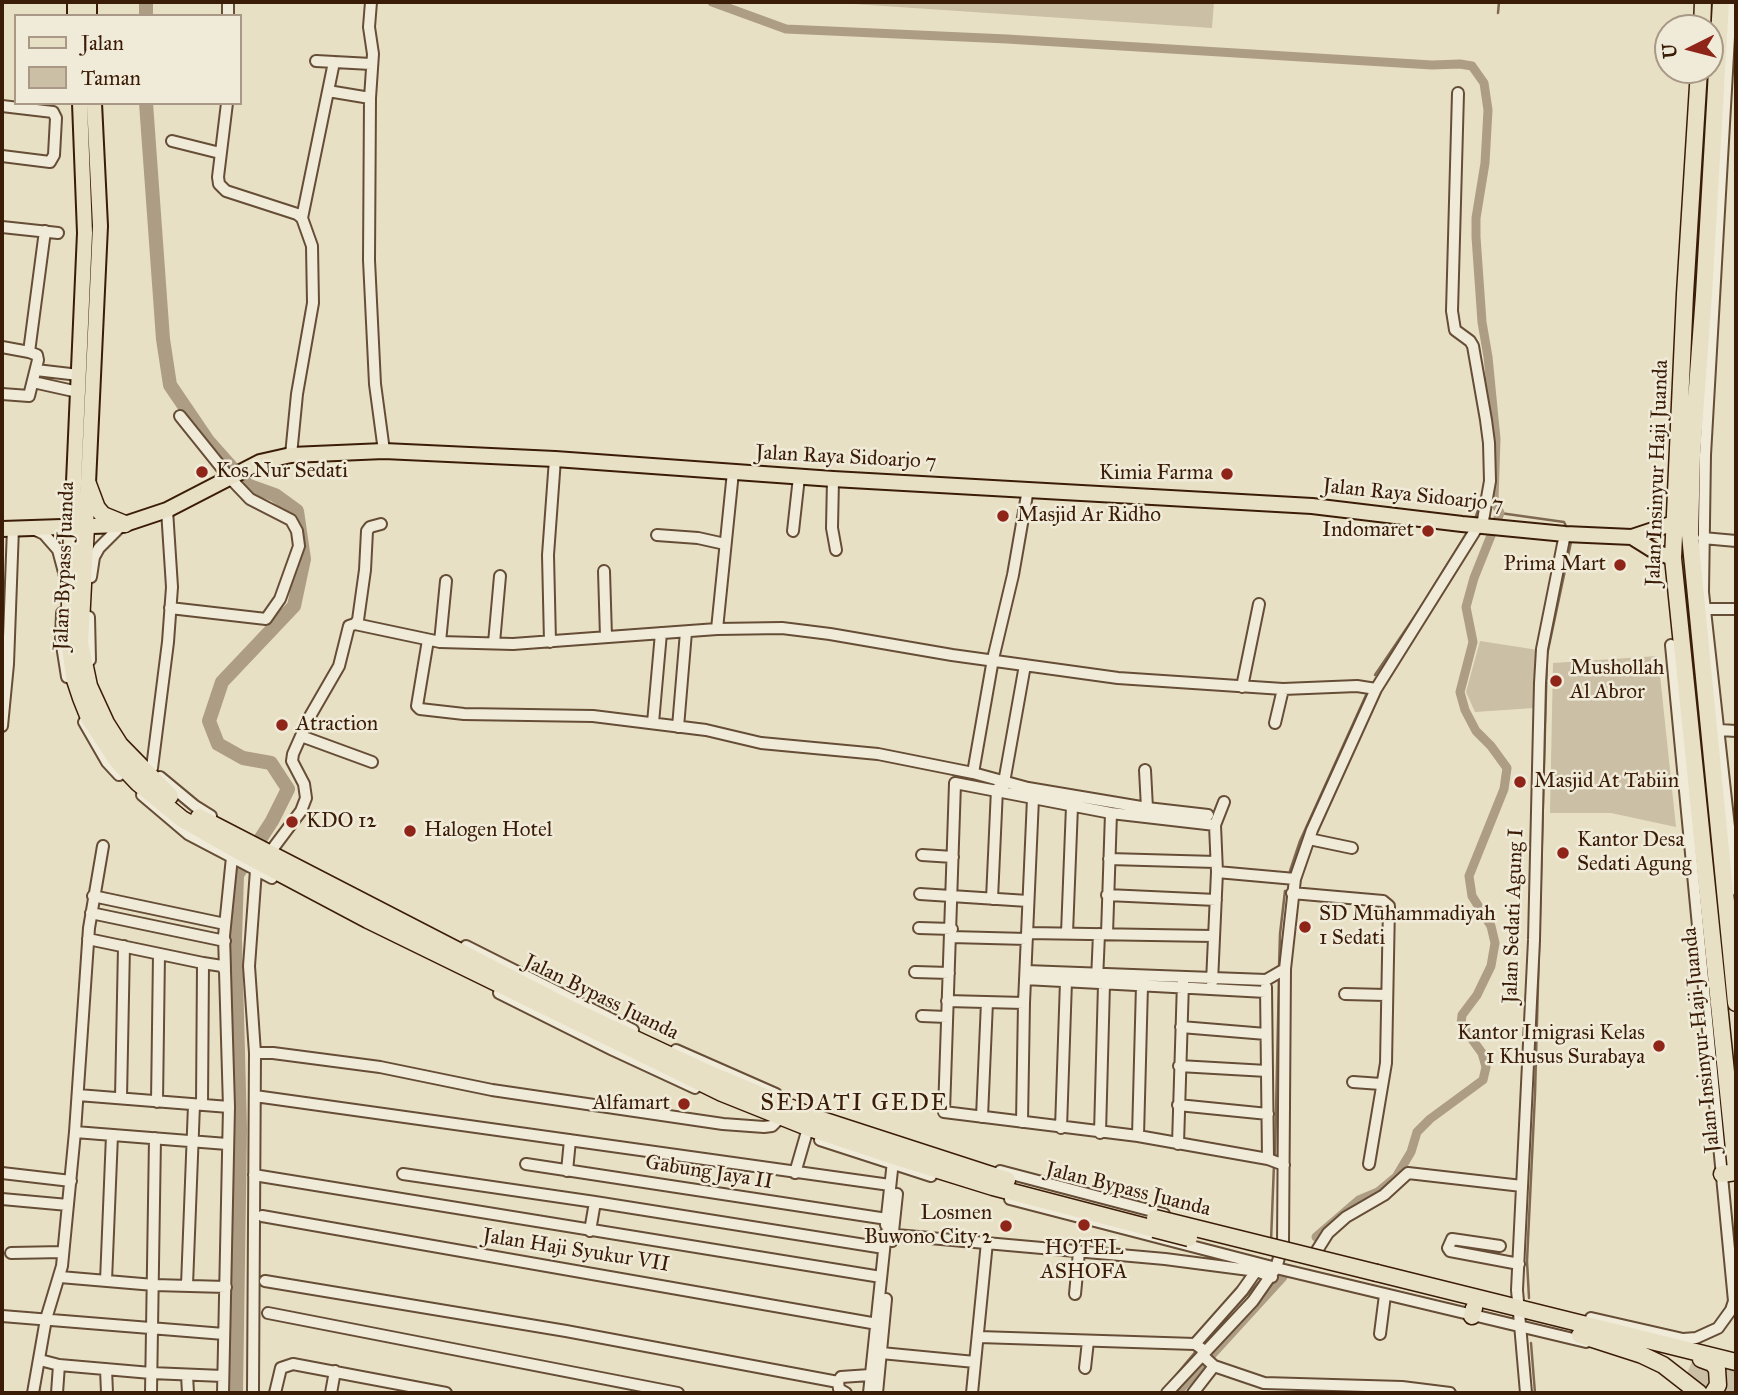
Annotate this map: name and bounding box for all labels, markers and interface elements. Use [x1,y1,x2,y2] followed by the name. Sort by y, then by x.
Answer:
[14,14,242,105] legend
[1654,14,1724,84] north arrow
[81,30,124,56] text: Jalan
[1657,42,1682,60] text: U
[81,65,141,91] text: Taman
[1641,359,1675,587] street label: Jalan Insinyur Haji Juanda
[755,441,937,475] street label: Jalan Raya Sidoarjo 7
[216,459,348,485] place label: Kos Nur Sedati
[1099,461,1213,487] place label: Kimia Farma
[194,464,210,480] marker: Kos Nur Sedati
[1219,466,1235,482] marker: Kimia Farma
[1322,474,1504,518] street label: Jalan Raya Sidoarjo 7
[49,481,81,651] street label: Jalan Bypass Juanda
[1017,503,1161,529] place label: Masjid Ar Ridho
[995,508,1011,524] marker: Masjid Ar Ridho
[1322,518,1414,544] place label: Indomaret
[1420,523,1436,539] marker: Indomaret
[1504,552,1606,578] place label: Prima Mart
[1612,557,1628,573] marker: Prima Mart
[1570,656,1664,706] place label: Mushollah Al Abror
[1548,673,1564,689] marker: Mushollah Al Abror
[296,712,378,738] place label: Atraction
[274,717,290,733] marker: Atraction
[1534,769,1679,795] place label: Masjid At Tabiin
[1512,774,1528,790] marker: Masjid At Tabiin
[306,809,377,835] place label: KDO 12
[284,814,300,830] marker: KDO 12
[424,818,552,844] place label: Halogen Hotel
[402,823,418,839] marker: Halogen Hotel
[1498,828,1530,1004] street label: Jalan Sedati Agung I
[1577,828,1691,878] place label: Kantor Desa Sedati Agung
[1555,845,1571,861] marker: Kantor Desa Sedati Agung
[1319,902,1496,952] place label: SD Muhammadiyah 1 Sedati
[1297,919,1313,935] marker: SD Muhammadiyah 1 Sedati
[1678,926,1726,1154] street label: Jalan Insinyur Haji Juanda
[520,950,682,1046] street label: Jalan Bypass Juanda
[1457,1021,1645,1071] place label: Kantor Imigrasi Kelas 1 Khusus Surabaya
[1651,1038,1667,1054] marker: Kantor Imigrasi Kelas 1 Khusus Surabaya
[762,1090,948,1118] district label: SEDATI GEDE
[592,1091,670,1117] place label: Alfamart
[676,1096,692,1112] marker: Alfamart
[643,1150,775,1196] street label: Gabung Jaya II
[1043,1157,1213,1223] street label: Jalan Bypass Juanda
[864,1201,992,1251] place label: Losmen Buwono City 2
[1076,1217,1092,1233] marker: HOTEL ASHOFA
[998,1218,1014,1234] marker: Losmen Buwono City 2
[481,1224,671,1278] street label: Jalan Haji Syukur VII
[1041,1236,1127,1286] place label: HOTEL ASHOFA

